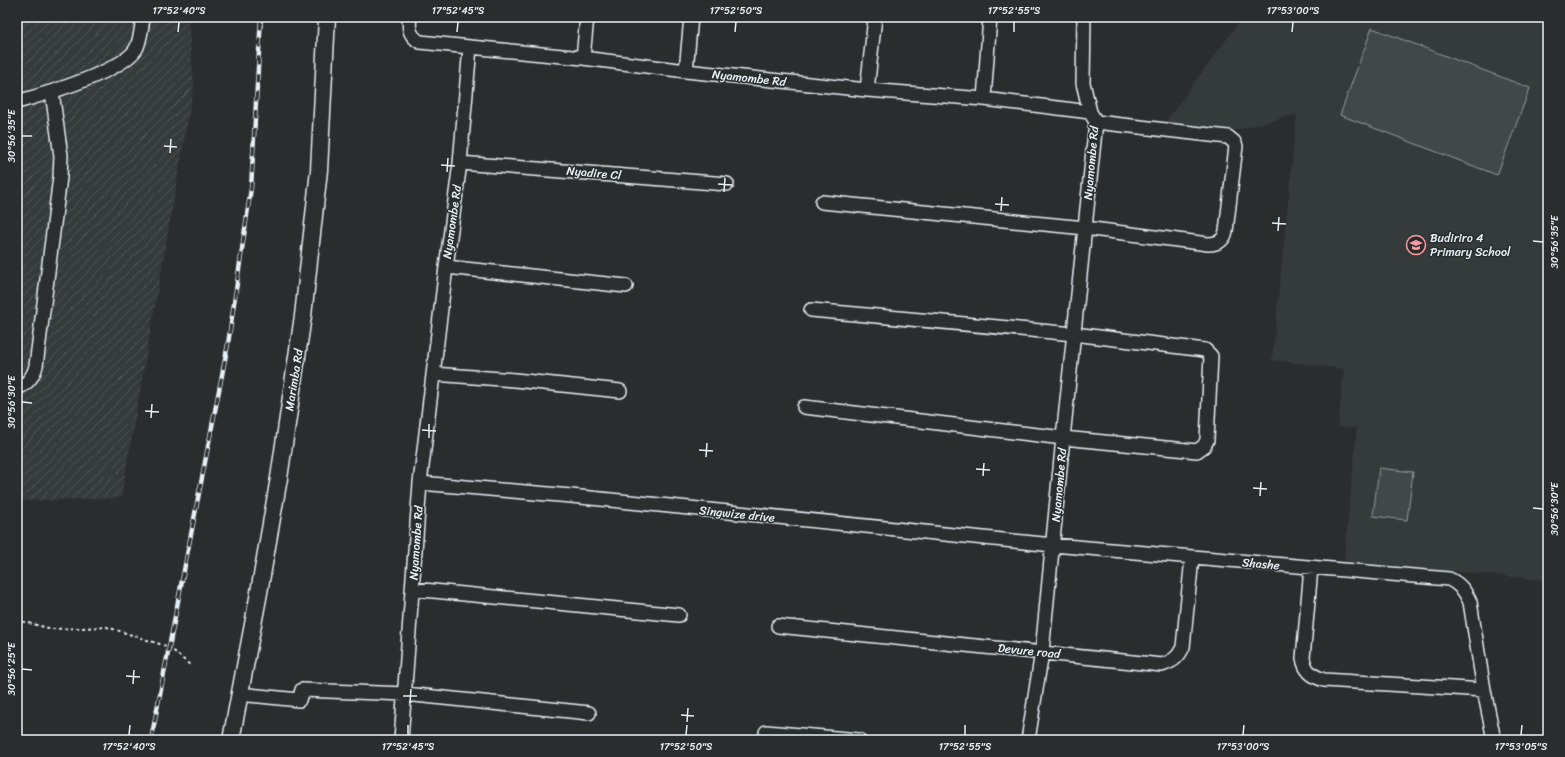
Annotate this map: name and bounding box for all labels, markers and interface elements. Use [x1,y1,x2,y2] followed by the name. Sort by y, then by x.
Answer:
[153,2,206,20] text: 17°52'40"S
[432,2,485,20] text: 17°52'45"S
[710,2,763,20] text: 17°52'50"S
[988,2,1041,20] text: 17°52'55"S
[1267,2,1320,20] text: 17°53'00"S
[711,63,788,93] street label: Nyamombe Rd
[3,108,21,162] text: 30°56'35"E
[1077,124,1105,201] street label: Nyamombe Rd
[566,160,623,186] street label: Nyadire Cl
[436,183,468,260] street label: Nyamombe Rd
[1546,214,1564,268] text: 30°56'35"E
[1430,227,1511,263] place label: Budiriro 4 Primary School
[1405,234,1427,256] school or university icon: Budiriro 4 Primary School
[278,346,310,413] street label: Marimba Rd
[3,374,21,429] text: 30°56'30"E
[1045,446,1073,523] street label: Nyamombe Rd
[1546,481,1564,536] text: 30°56'30"E
[698,499,776,529] street label: Singwize drive
[402,505,430,581] street label: Nyamombe Rd
[1241,551,1281,577] street label: Shashe
[997,637,1063,665] street label: Devure road
[3,641,21,696] text: 30°56'25"E
[103,738,156,756] text: 17°52'40"S
[382,738,435,756] text: 17°52'45"S
[660,738,713,756] text: 17°52'50"S
[939,738,992,756] text: 17°52'55"S
[1217,738,1270,756] text: 17°53'00"S
[1495,738,1548,756] text: 17°53'05"S

